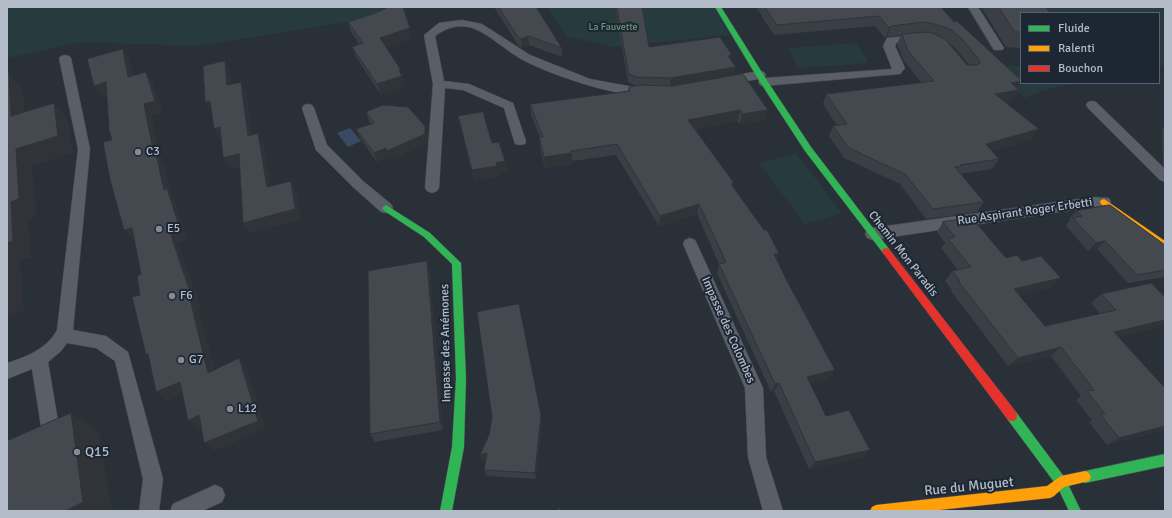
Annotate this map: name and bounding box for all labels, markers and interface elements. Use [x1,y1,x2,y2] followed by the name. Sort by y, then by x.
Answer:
[1020,12,1160,84] legend
[588,21,638,33] park label: La Fauvette
[1058,21,1090,36] text: Fluide
[1058,41,1095,56] text: Ralenti
[1058,61,1103,76] text: Bouchon
[146,145,160,159] place label: C3
[133,147,143,157] marker: C3
[957,195,1093,229] street label: Rue Aspirant Roger Erbetti
[865,208,941,300] street label: Chemin Mon Paradis
[167,222,180,236] place label: E5
[154,224,164,234] marker: E5
[698,274,758,386] street label: Impasse des Colombes
[438,284,454,402] street label: Impasse des Anémones
[180,289,193,303] place label: F6
[167,291,177,301] marker: F6
[189,353,203,367] place label: G7
[176,355,186,365] marker: G7
[238,402,257,416] place label: L12
[225,404,235,414] marker: L12
[85,444,109,460] place label: Q15
[72,447,82,457] marker: Q15
[923,474,1015,500] street label: Rue du Muguet

